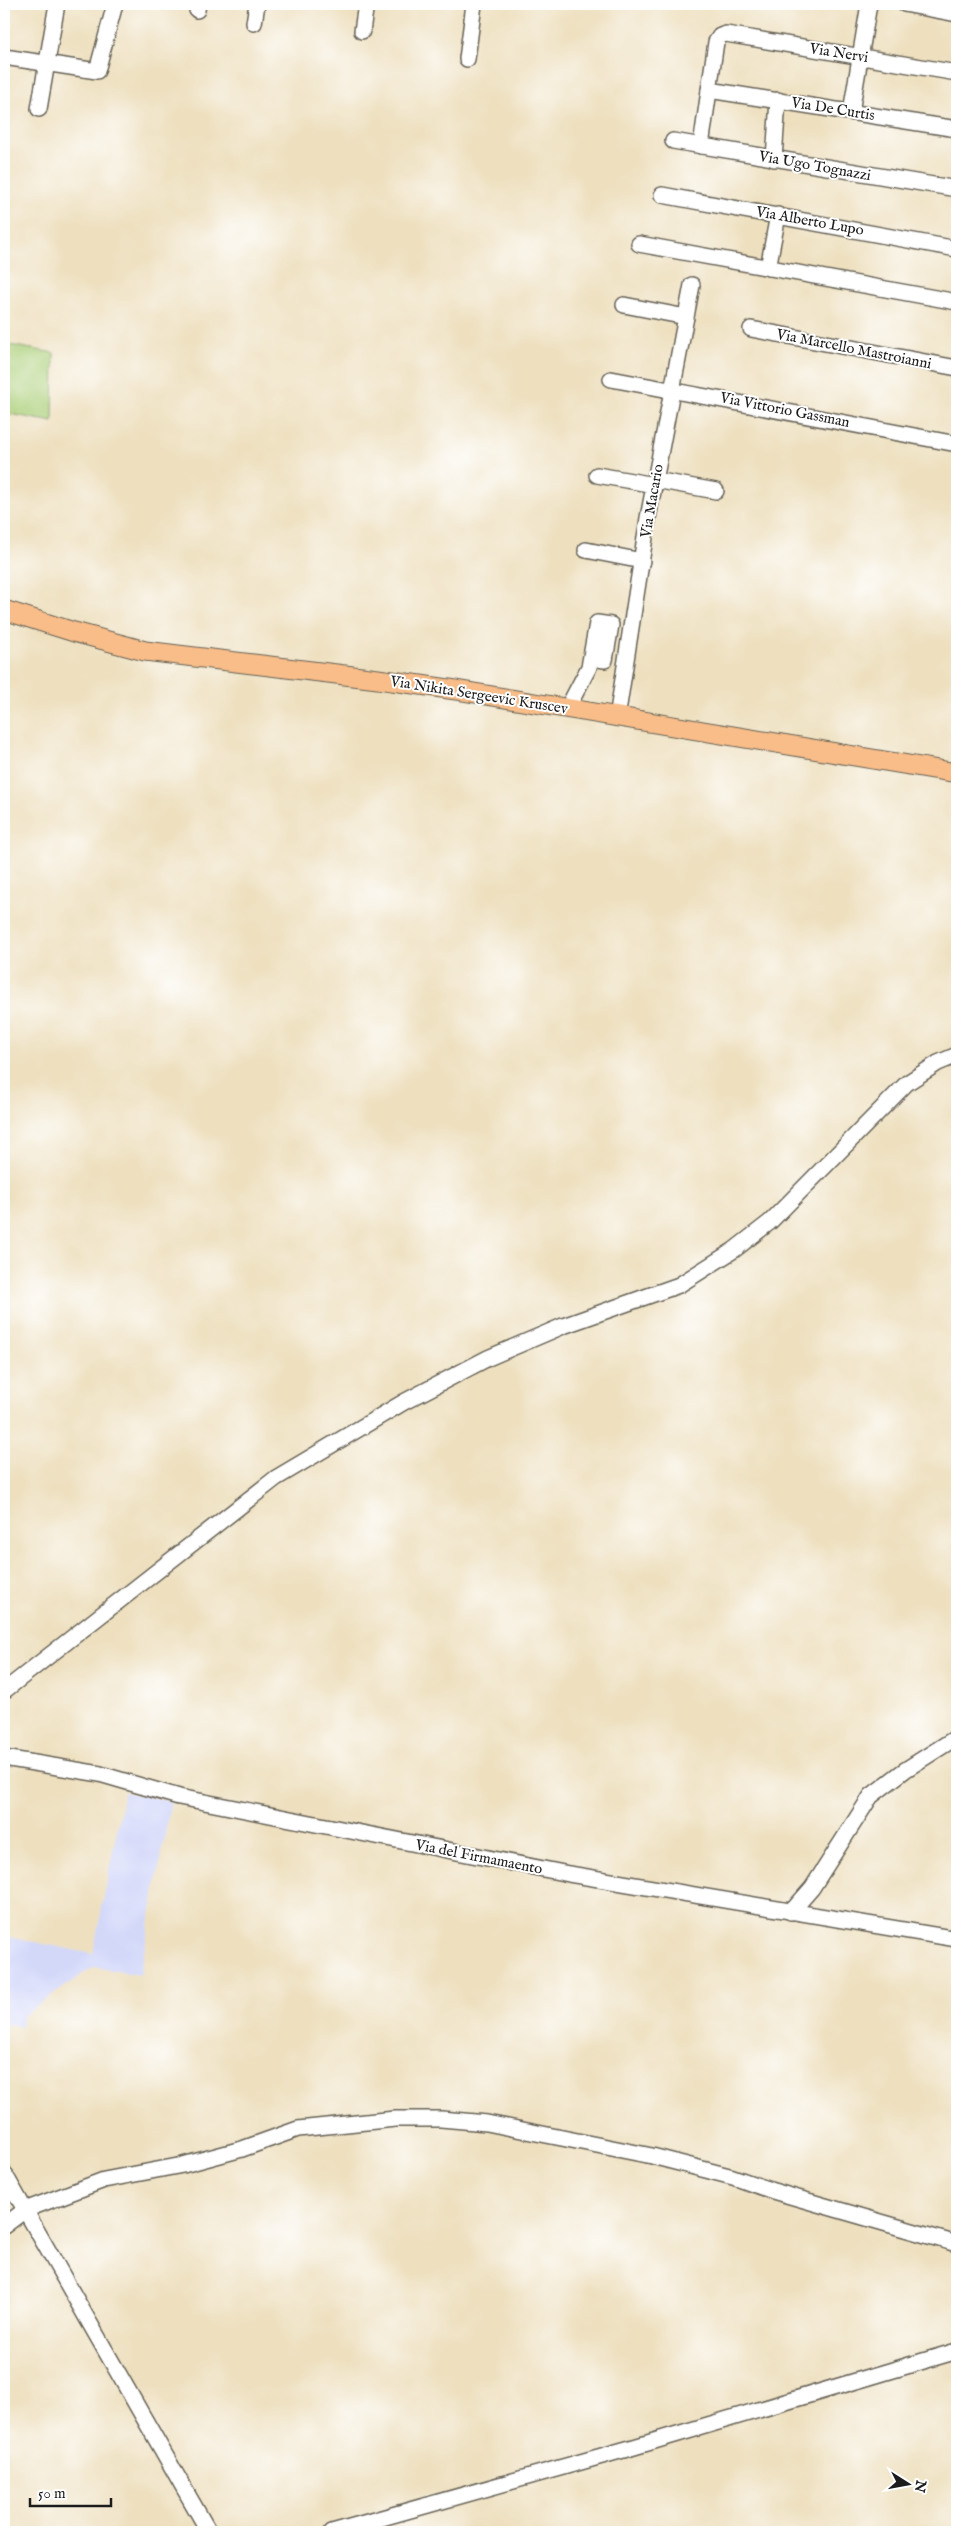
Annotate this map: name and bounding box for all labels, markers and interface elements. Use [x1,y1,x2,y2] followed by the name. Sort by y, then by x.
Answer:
[807,39,870,67] street label: Via Nervi
[789,93,876,125] street label: Via De Curtis
[757,147,873,185] street label: Via Ugo Tognazzi
[754,202,865,240] street label: Via Alberto Lupo
[774,324,933,373] street label: Via Marcello Mastroianni
[718,388,851,432] street label: Via Vittorio Gassman
[636,463,668,540] street label: Via Macario
[388,671,569,718] street label: Via Nikita Sergeevic Kruscev
[413,1835,544,1879] street label: Via del Firmamaento
[884,2458,934,2508] north arrow
[30,2476,111,2508] scale bar
[910,2478,930,2494] text: N
[38,2484,66,2503] text: 50 m

